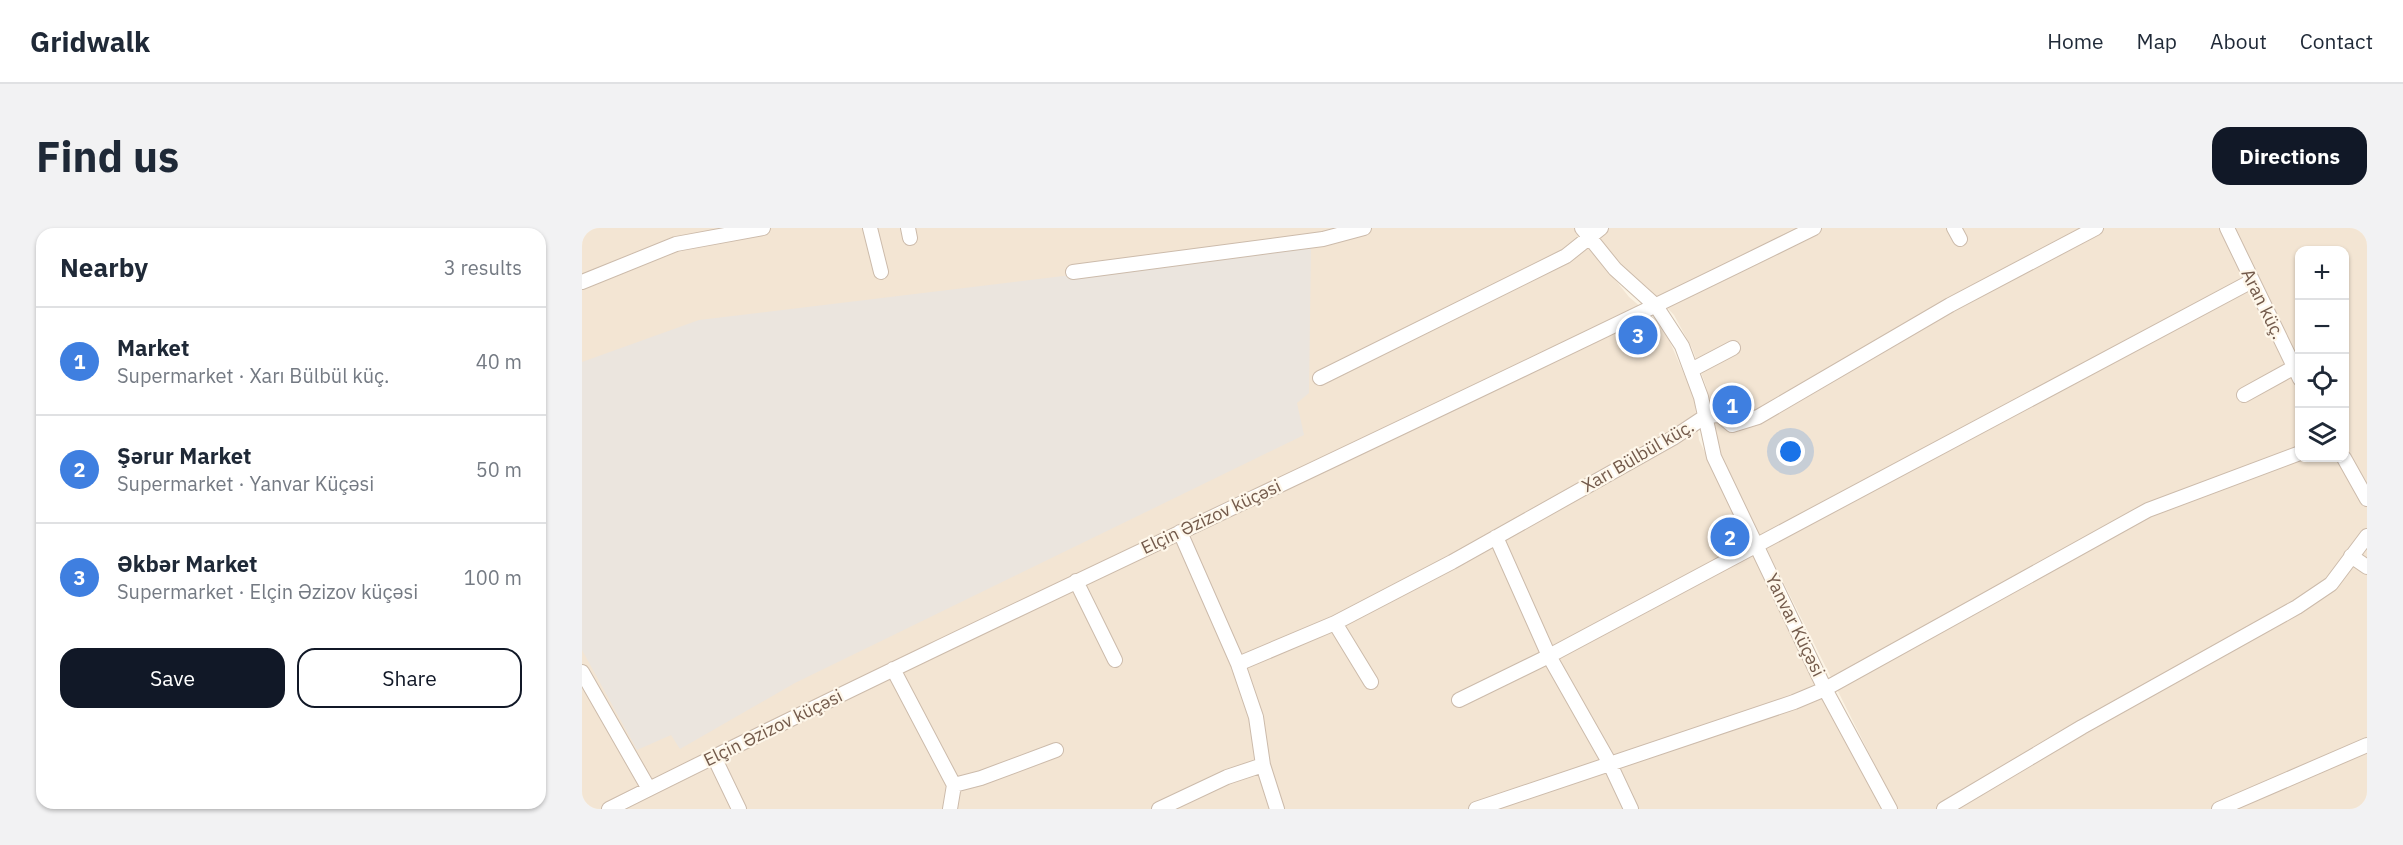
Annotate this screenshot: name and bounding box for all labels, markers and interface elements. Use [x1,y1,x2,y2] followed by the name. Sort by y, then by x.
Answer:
[30,23,150,60] text: Gridwalk
[2047,27,2104,55] text: Home
[2137,27,2177,55] text: Map
[2210,27,2267,55] text: About
[2300,27,2373,55] text: Contact
[2212,127,2367,185] button: Directions
[36,129,179,184] text: Find us
[2295,246,2349,462] map controls
[2295,246,2349,300] button: +
[60,250,148,284] text: Nearby
[444,254,522,281] text: 3 results
[2237,265,2290,343] street label: Aran küç.
[2295,300,2349,354] button: −
[1618,312,1658,358] pin: 3
[117,333,189,362] text: Market
[74,348,86,375] text: 1
[476,348,522,375] text: 40 m
[2295,354,2349,408] button: locate
[117,362,390,389] text: Supermarket · Xarı Bülbül küç.
[1712,382,1752,428] pin: 1
[2295,408,2349,462] button: layers
[1577,414,1698,497] street label: Xarı Bülbül küç.
[1776,437,1805,466] your location
[117,441,252,470] text: Şərur Market
[74,456,86,483] text: 2
[476,456,522,483] text: 50 m
[117,470,374,497] text: Supermarket · Yanvar Küçəsi
[1137,474,1284,559] street label: Elçin Əzizov küçəsi
[1710,514,1750,560] pin: 2
[117,549,258,578] text: Əkbər Market
[74,564,86,591] text: 3
[464,564,522,591] text: 100 m
[1761,569,1830,680] street label: Yanvar Küçəsi
[117,578,418,605] text: Supermarket · Elçin Əzizov küçəsi
[60,648,285,708] button: Save
[297,648,522,708] button: Share
[699,684,846,771] street label: Elçin Əzizov küçəsi

